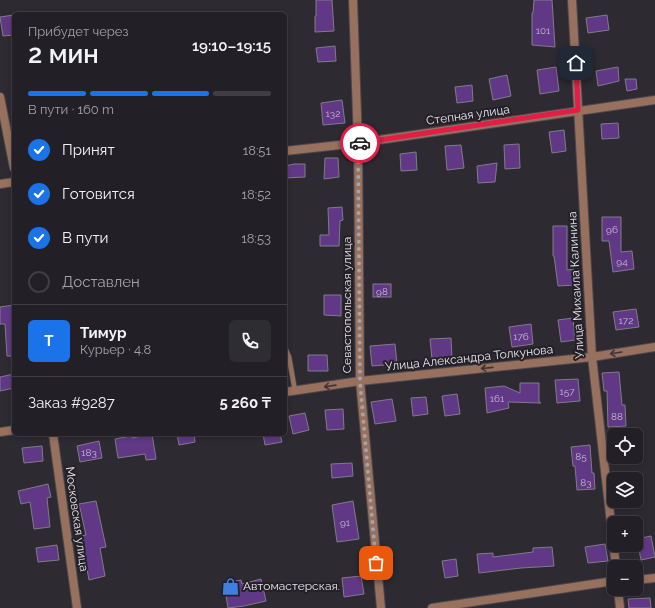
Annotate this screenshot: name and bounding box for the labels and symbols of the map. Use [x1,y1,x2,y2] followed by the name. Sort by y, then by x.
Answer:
[536,25,551,36] house number: 101
[559,46,593,80] pin
[425,102,511,128] street label: Степная улица
[326,108,340,119] house number: 132
[340,123,380,163] courier
[565,211,587,359] street label: Улица Михаила Калинина
[606,224,618,235] house number: 96
[340,237,354,373] street label: Севастопольская улица
[616,256,628,267] house number: 94
[376,286,388,297] house number: 98
[619,315,633,326] house number: 172
[513,331,529,342] house number: 176
[384,342,554,374] street label: Улица Александра Толкунова
[610,349,623,357] one-way arrow
[481,364,494,372] one-way arrow
[324,382,337,390] one-way arrow
[559,386,575,397] house number: 157
[490,393,505,404] house number: 161
[611,411,623,422] house number: 88
[81,447,97,458] house number: 183
[575,451,587,462] house number: 85
[63,466,91,572] street label: Московская улица
[580,477,592,488] house number: 83
[340,517,351,528] house number: 91
[359,546,393,580] pin
[220,576,240,596] shop icon: Автомастерская.
[243,579,340,593] place label: Автомастерская.

